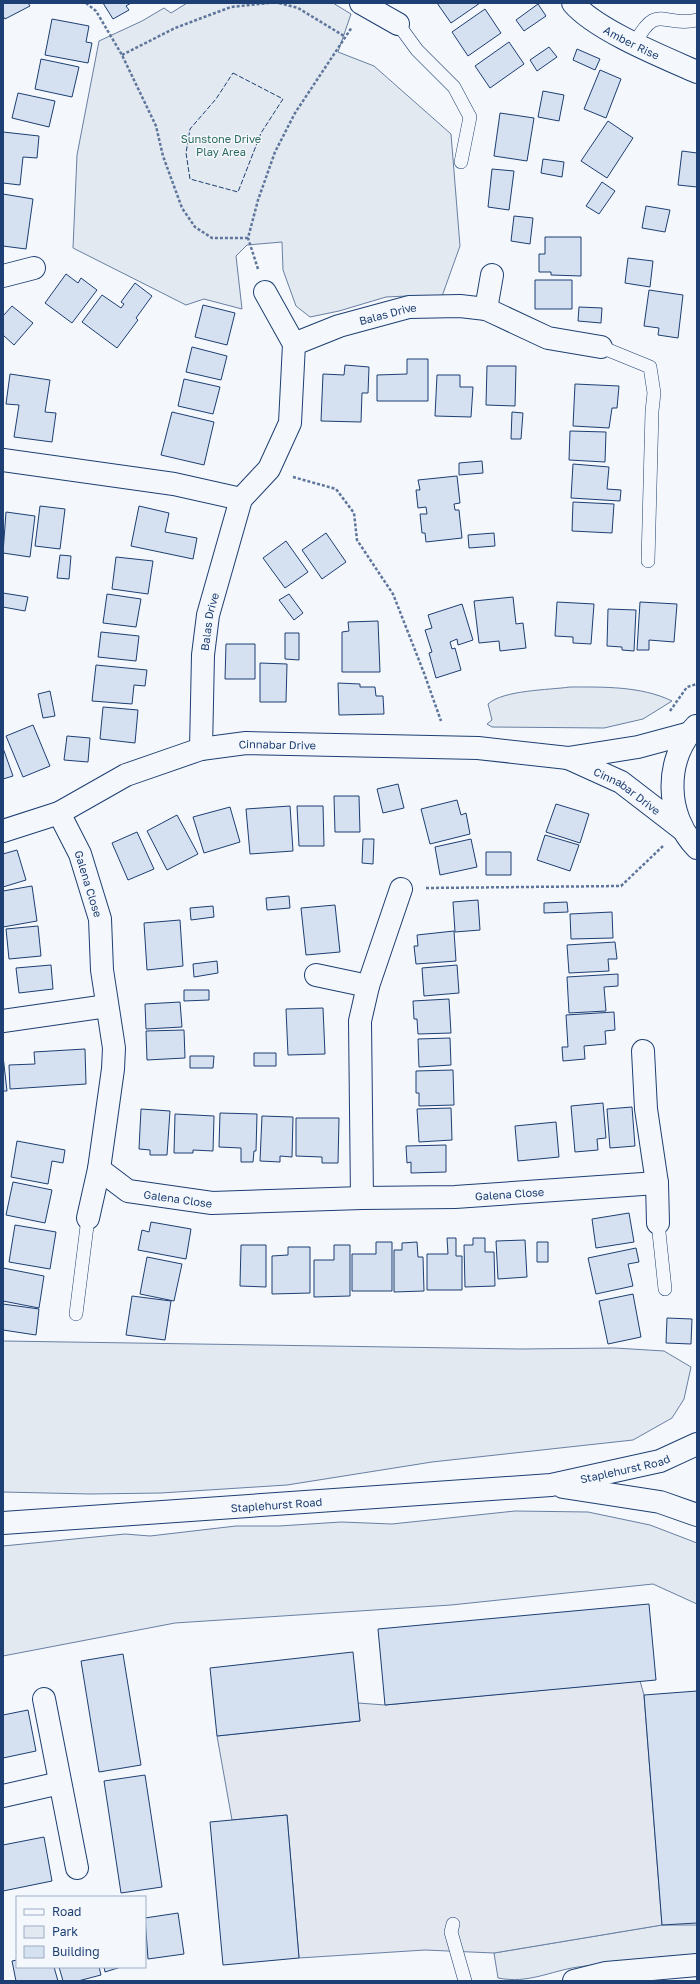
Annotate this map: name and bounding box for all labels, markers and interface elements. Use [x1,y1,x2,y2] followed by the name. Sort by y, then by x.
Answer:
[602,22,662,61] street label: Amber Rise
[181,132,261,158] park label: Sunstone Drive Play Area
[357,300,417,327] street label: Balas Drive
[197,591,221,651] street label: Balas Drive
[238,737,316,751] street label: Cinnabar Drive
[592,764,663,817] street label: Cinnabar Drive
[73,849,105,919] street label: Galena Close
[475,1184,545,1202] street label: Galena Close
[143,1187,213,1209] street label: Galena Close
[579,1451,672,1485] street label: Staplehurst Road
[230,1494,323,1514] street label: Staplehurst Road
[16,1896,146,1968] legend
[52,1904,81,1919] text: Road
[52,1924,78,1939] text: Park
[52,1944,100,1959] text: Building

